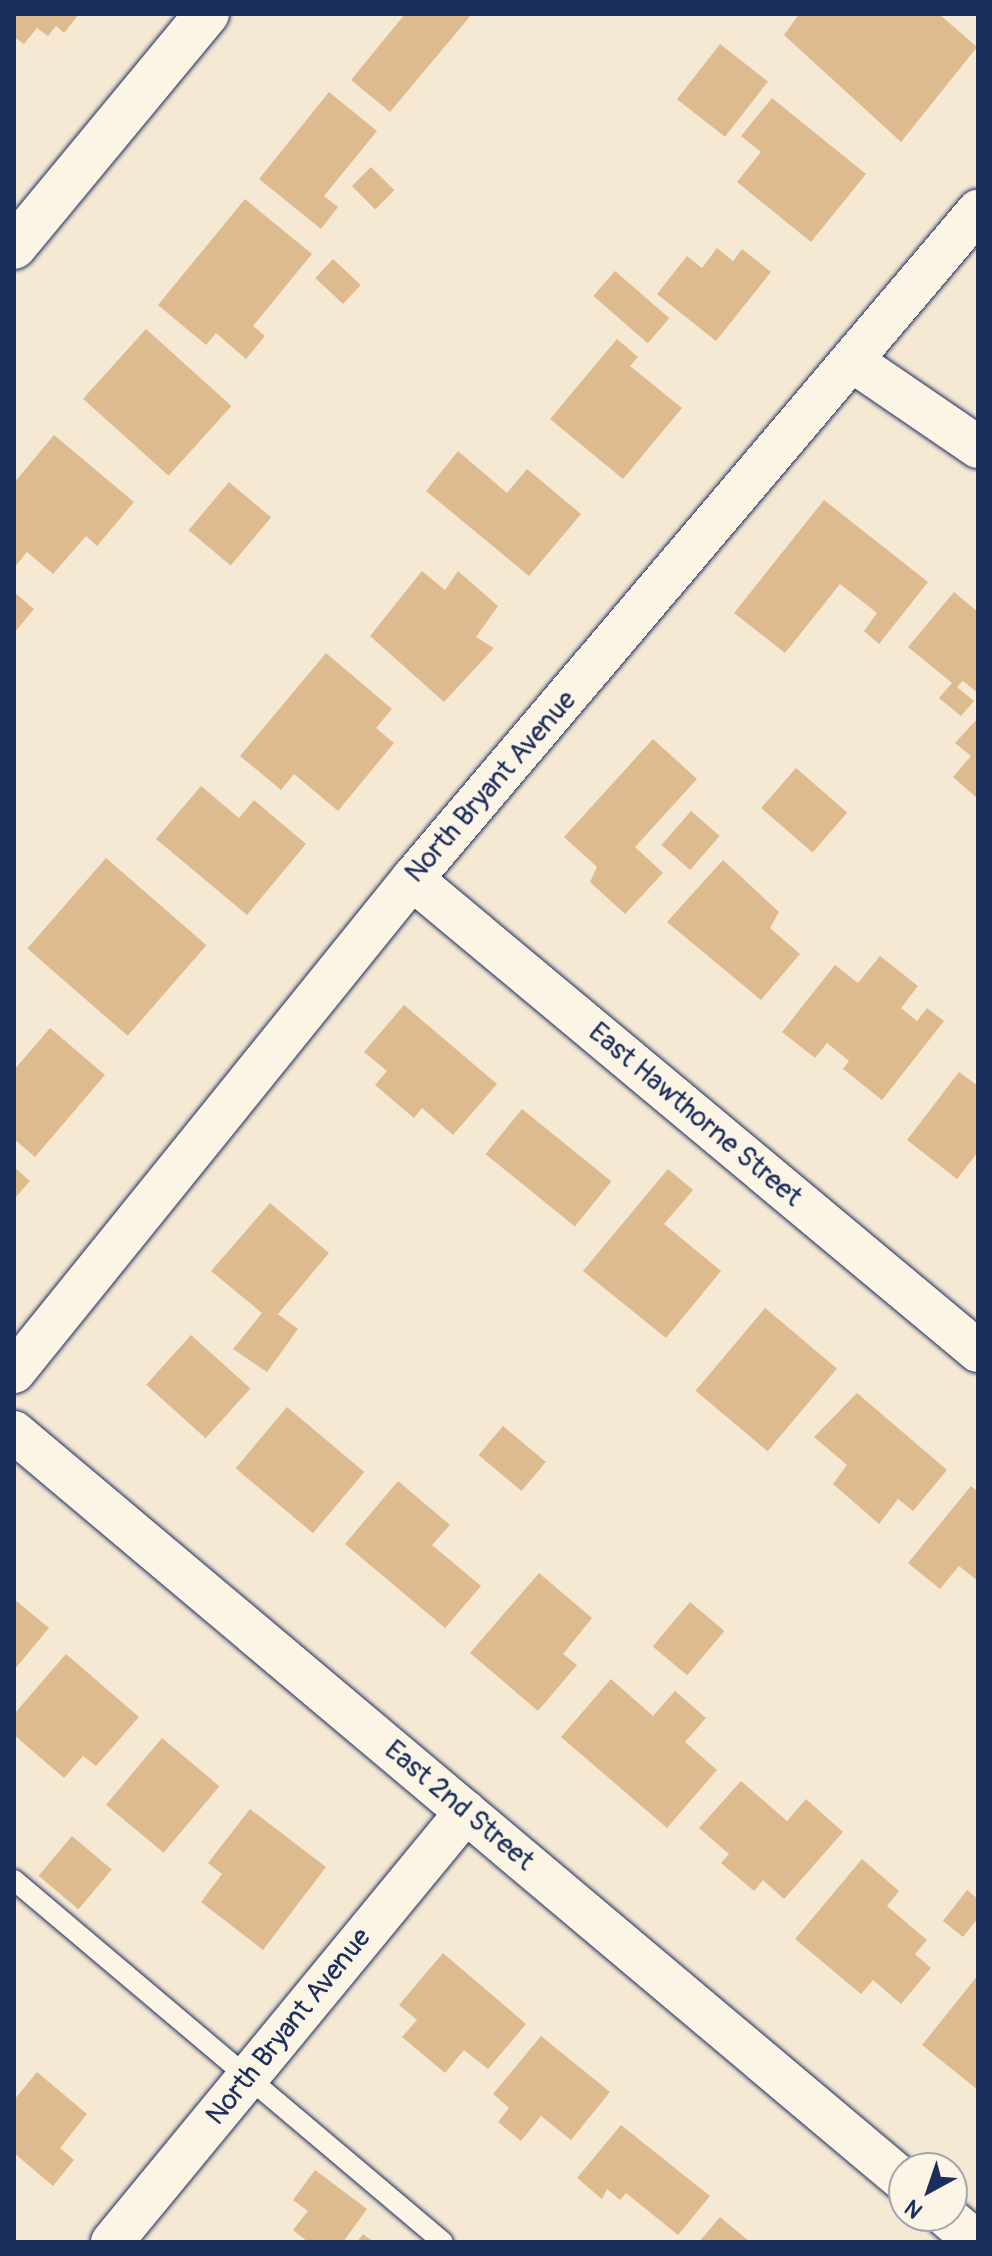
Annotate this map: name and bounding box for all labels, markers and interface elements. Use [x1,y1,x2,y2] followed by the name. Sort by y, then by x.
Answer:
[398,684,584,890] street label: North Bryant Avenue
[581,1016,809,1214] street label: East Hawthorne Street
[377,1734,541,1878] street label: East 2nd Street
[199,1922,379,2132] street label: North Bryant Avenue
[888,2152,968,2232] north arrow
[899,2193,929,2224] text: N

